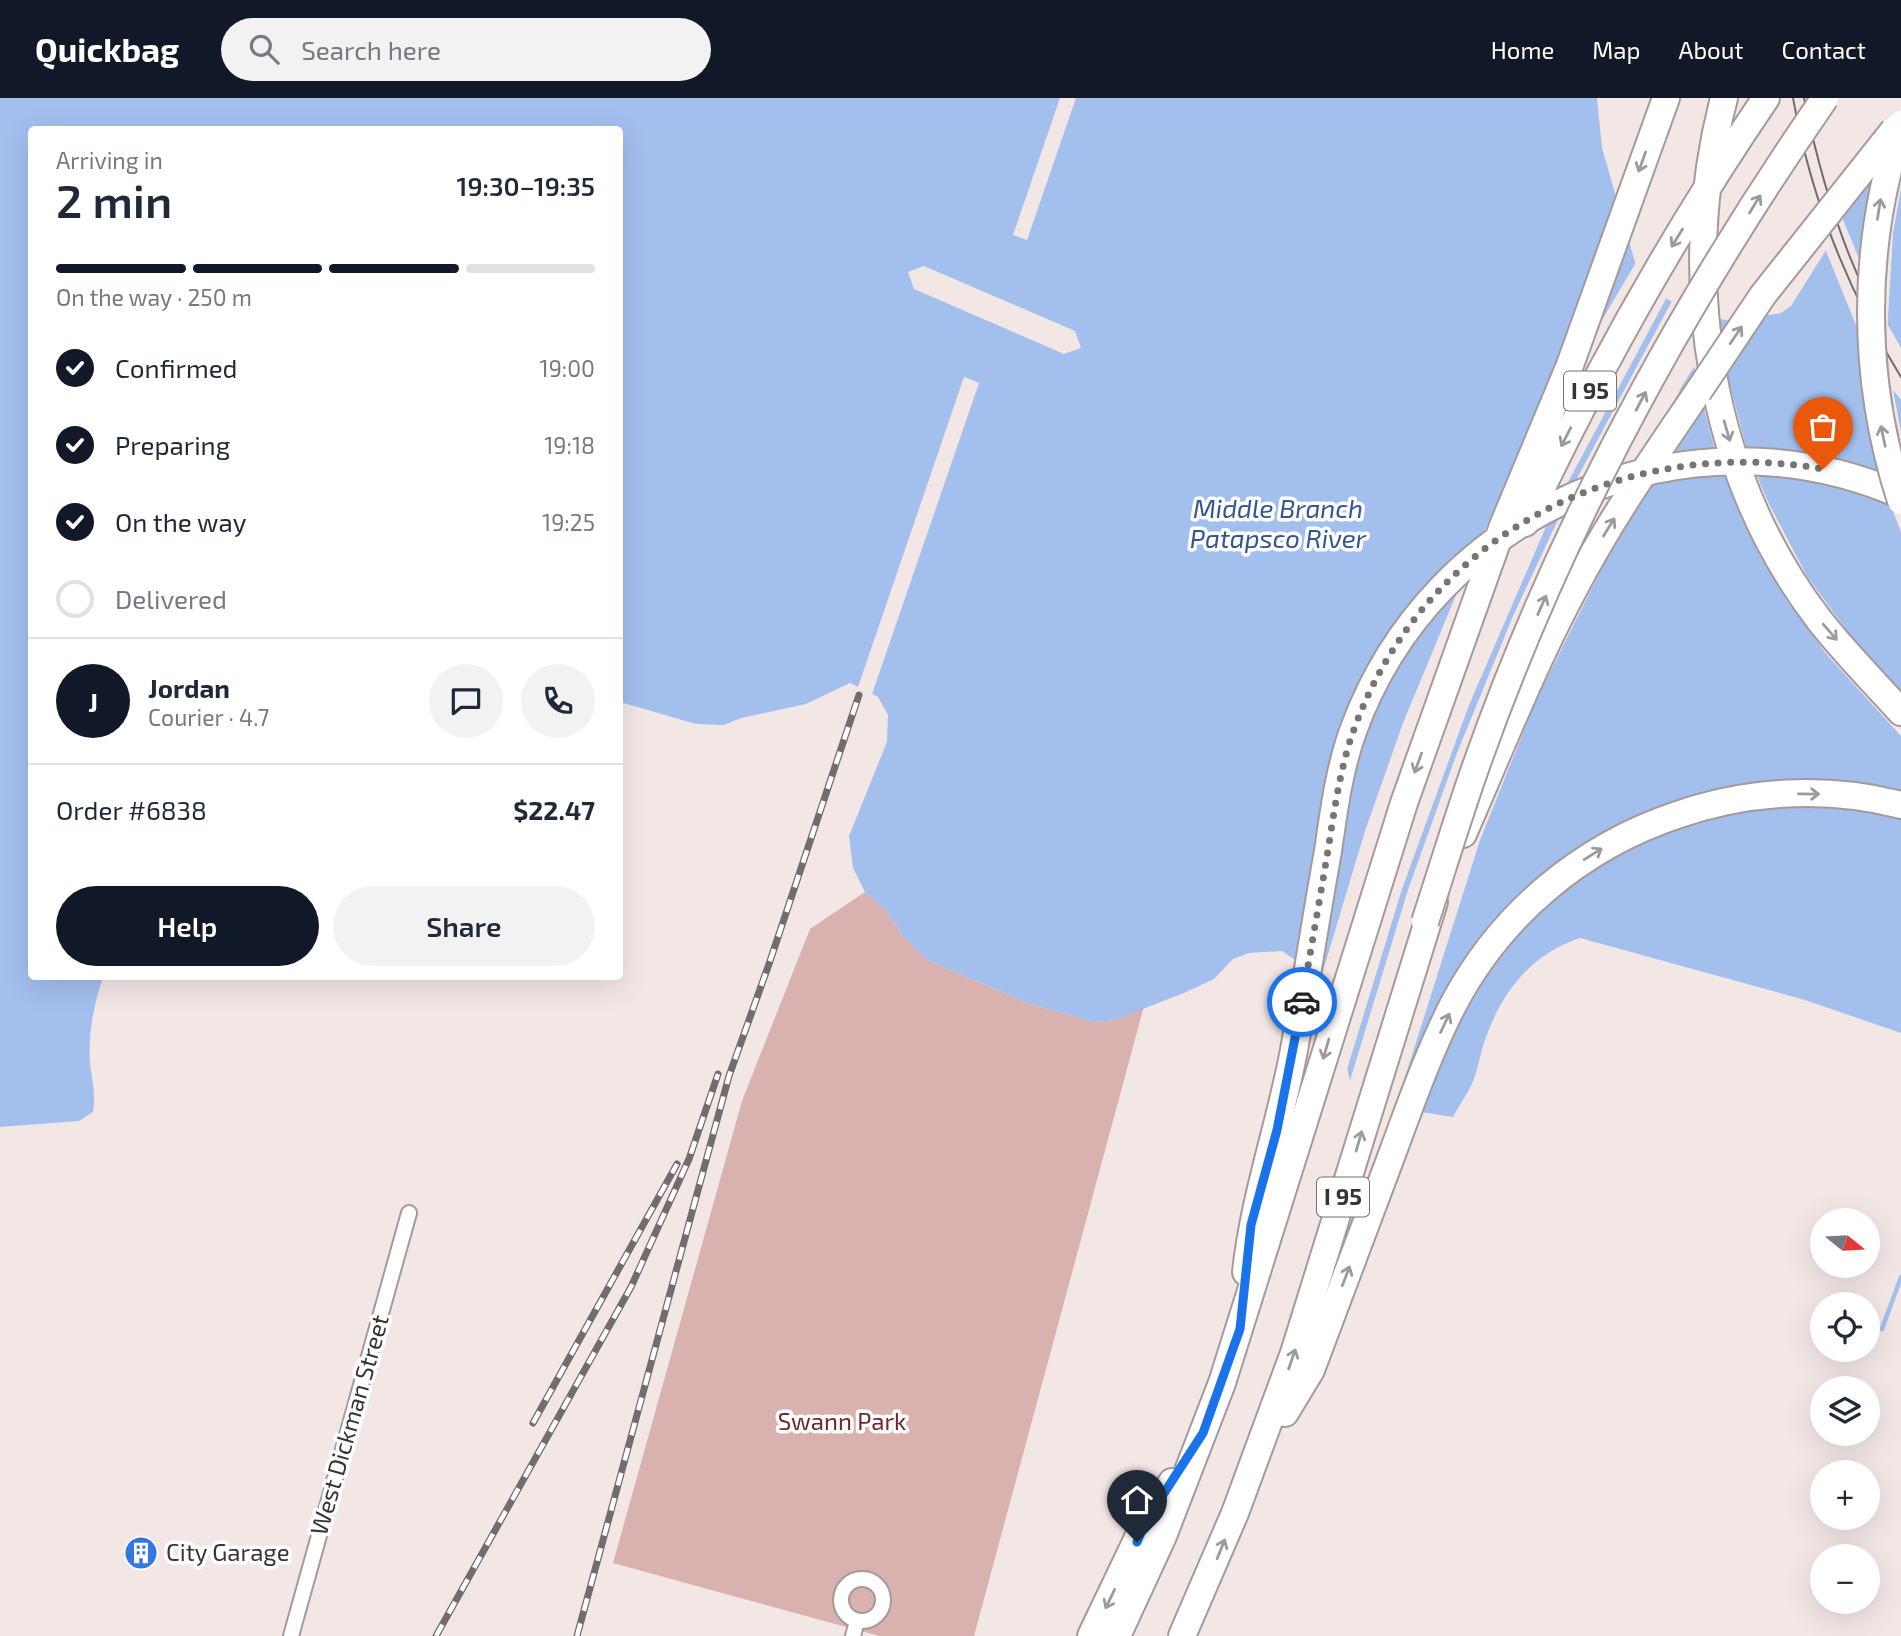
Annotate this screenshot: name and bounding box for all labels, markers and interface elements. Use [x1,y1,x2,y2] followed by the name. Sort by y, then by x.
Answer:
[221,18,711,81] search box
[35,29,179,69] text: Quickbag
[245,30,283,68] icon: search
[301,34,441,65] text: Search here
[1491,35,1554,64] text: Home
[1592,35,1640,64] text: Map
[1678,35,1744,64] text: About
[1782,35,1866,64] text: Contact
[56,146,163,174] text: Arriving in
[1635,150,1647,172] one-way arrow
[457,170,595,201] text: 19:30–19:35
[56,172,172,227] text: 2 min
[1749,194,1763,214] one-way arrow
[1873,198,1886,221] one-way arrow
[1669,228,1683,248] one-way arrow
[56,283,252,311] text: On the way · 250 m
[1729,326,1743,345] one-way arrow
[56,349,94,387] icon: check
[115,352,238,383] text: Confirmed
[540,354,595,382] text: 19:00
[1564,372,1616,410] road number: I 95
[1634,391,1648,411] one-way arrow
[1793,397,1853,469] pin
[1804,408,1842,446] icon: bag
[1721,420,1734,442] one-way arrow
[1875,425,1888,447] one-way arrow
[56,426,94,464] icon: check
[1559,426,1573,447] one-way arrow
[115,429,230,460] text: Preparing
[544,431,595,459] text: 19:18
[1190,492,1367,553] water label: Middle Branch Patapsco River
[56,503,94,541] icon: check
[115,506,246,537] text: On the way
[542,508,595,536] text: 19:25
[1603,518,1617,538] one-way arrow
[115,583,227,614] text: Delivered
[1536,595,1549,616] one-way arrow
[1822,623,1838,641] one-way arrow
[429,664,503,738] button: chat
[521,664,595,738] button: phone
[148,672,230,703] text: Jordan
[88,686,98,717] text: J
[148,703,269,731] text: Courier · 4.7
[1411,752,1423,774] one-way arrow
[1797,787,1820,801] one-way arrow
[56,794,207,825] text: Order #6838
[513,794,595,825] text: $22.47
[1582,847,1602,861] one-way arrow
[56,886,319,966] button: Help
[333,886,595,966] button: Share
[1267,967,1337,1037] courier
[1283,983,1321,1021] icon: car
[1438,1013,1452,1034] one-way arrow
[1318,1038,1331,1060] one-way arrow
[1354,1131,1367,1153] one-way arrow
[1317,1178,1369,1216] road number: I 95
[1810,1208,1880,1278] north arrow
[1810,1208,1880,1614] map controls
[1341,1266,1354,1288] one-way arrow
[1810,1292,1880,1362] button: locate
[303,1311,394,1538] street label: West Dickman Street
[1287,1348,1299,1370] one-way arrow
[1810,1376,1880,1446] button: layers
[778,1406,906,1435] park label: Swann Park
[1810,1460,1880,1530] button: +
[1107,1470,1167,1542] pin
[1118,1481,1156,1519] icon: home
[122,1534,160,1572] building icon: City Garage
[166,1537,290,1566] place label: City Garage
[1215,1538,1228,1560] one-way arrow
[1810,1544,1880,1614] button: −
[1102,1588,1116,1609] one-way arrow

